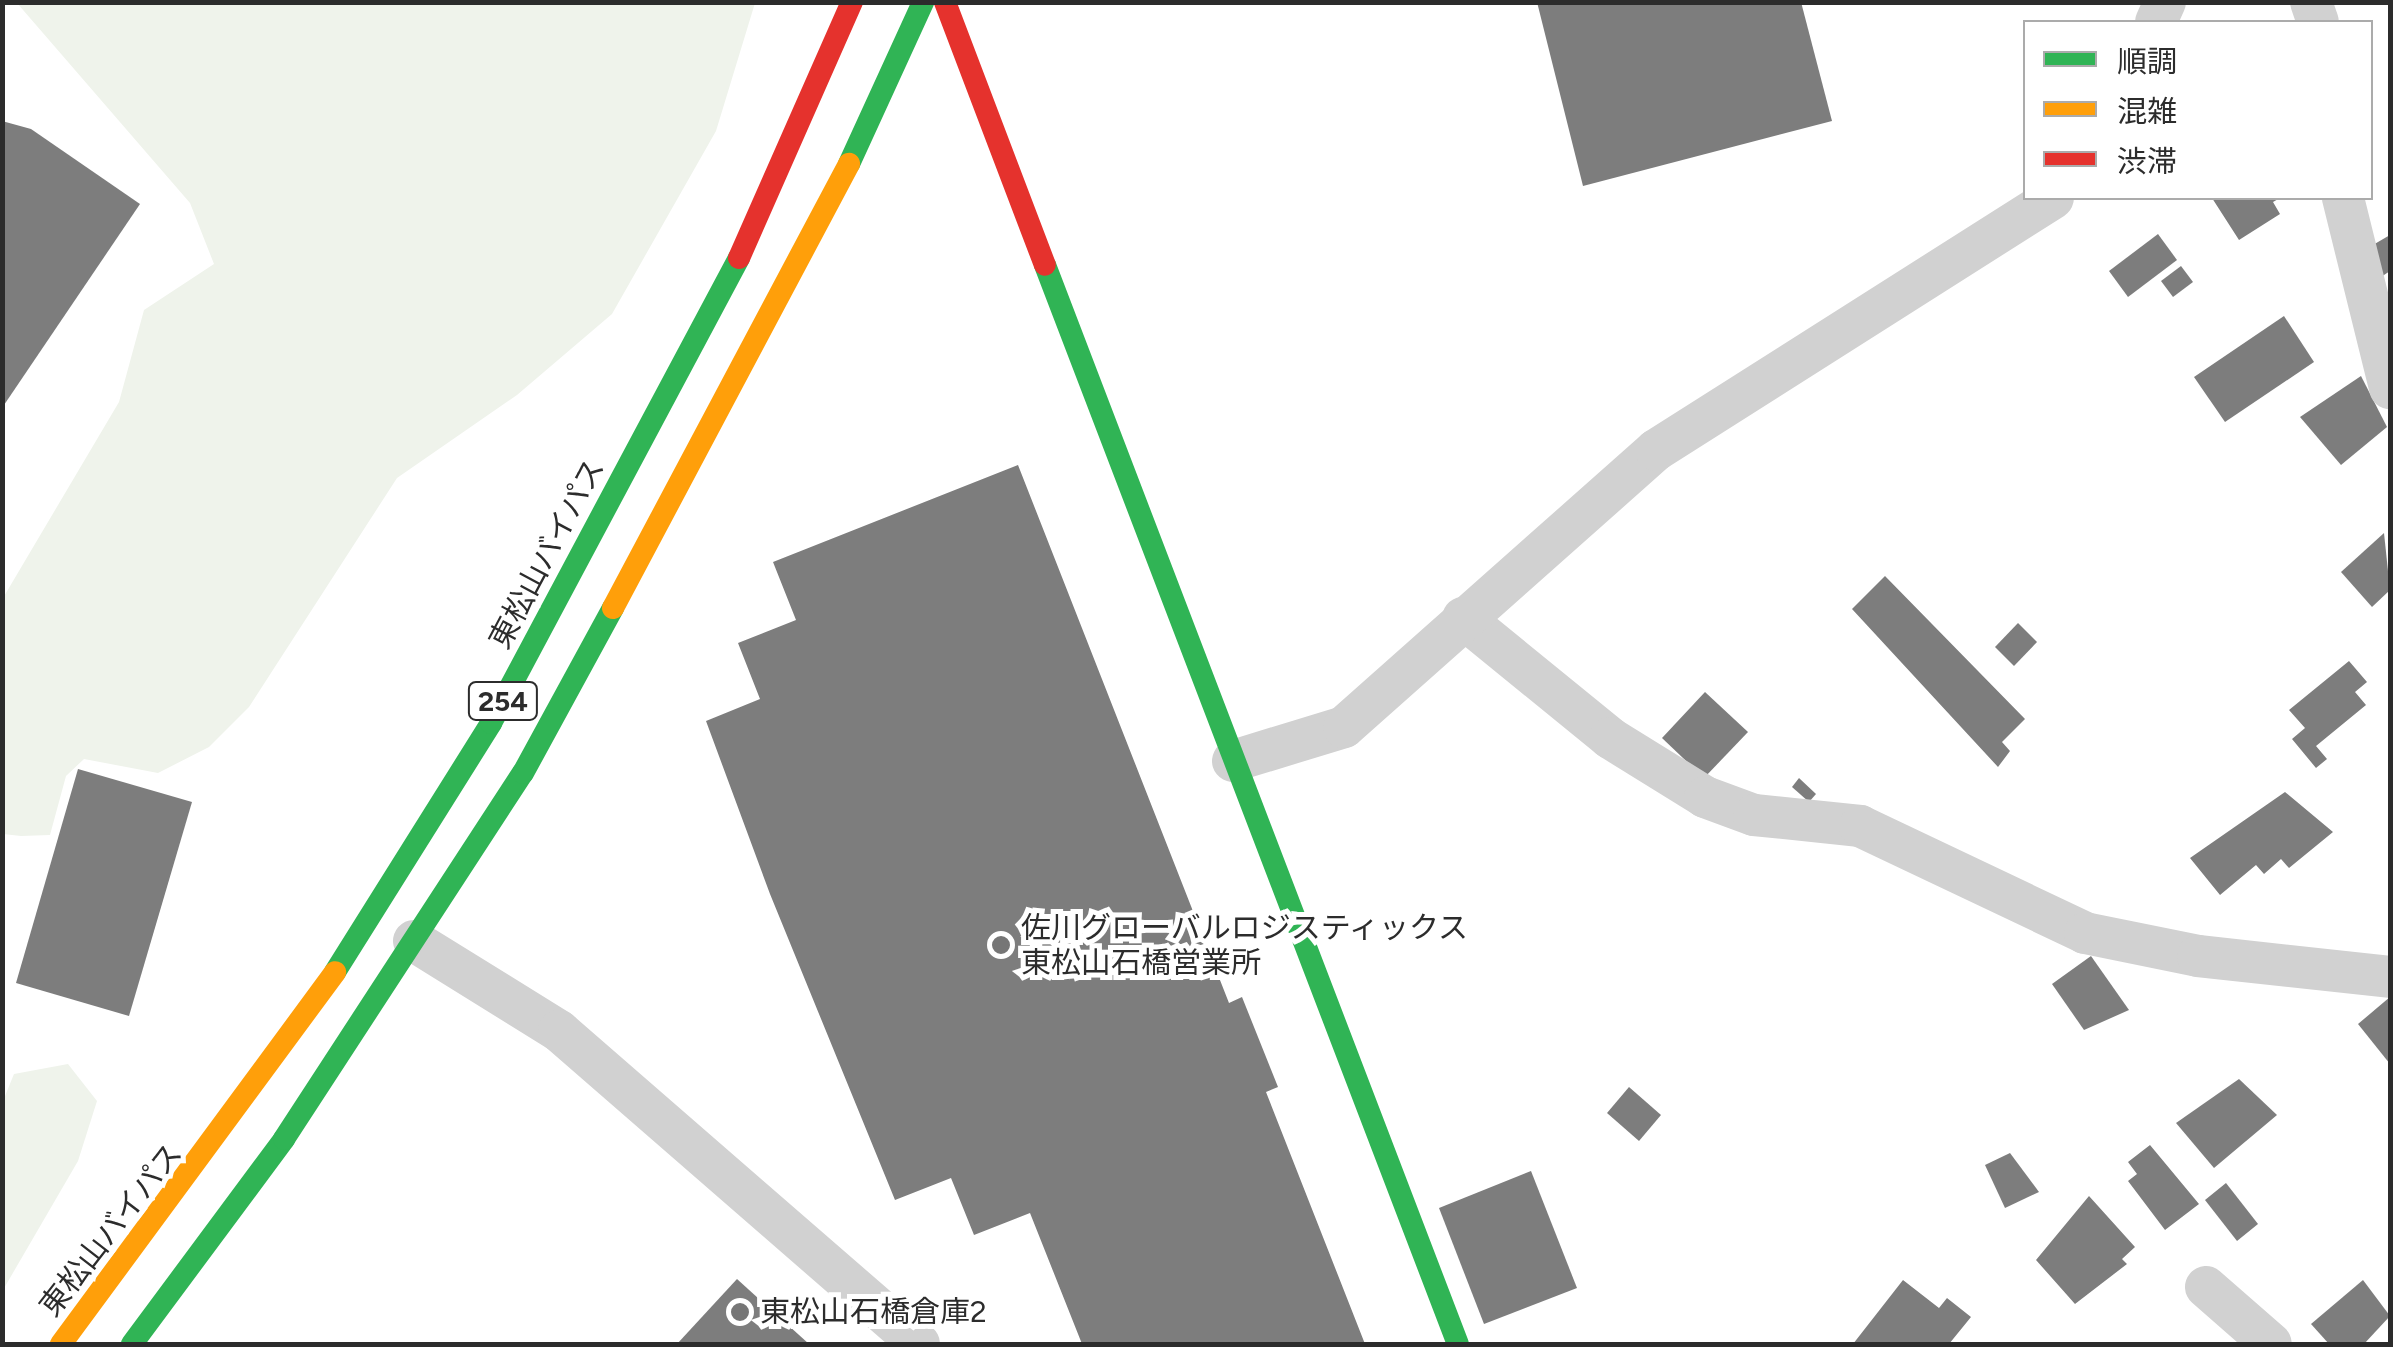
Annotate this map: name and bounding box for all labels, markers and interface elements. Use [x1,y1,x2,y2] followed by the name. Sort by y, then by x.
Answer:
[2023,20,2373,200] legend
[2117,43,2177,80] text: 順調
[2117,93,2177,130] text: 混雑
[2117,143,2177,180] text: 渋滞
[482,453,612,655] street label: 東松山バイパス
[466,678,540,724] road number: 254
[1021,910,1471,980] place label: 佐川グローバルロジスティックス 東松山石橋営業所
[990,934,1012,956] marker: 佐川グローバルロジスティックス 東松山石橋営業所
[32,1136,190,1324] street label: 東松山バイパス
[760,1294,987,1330] place label: 東松山石橋倉庫2
[729,1301,751,1323] marker: 東松山石橋倉庫2

